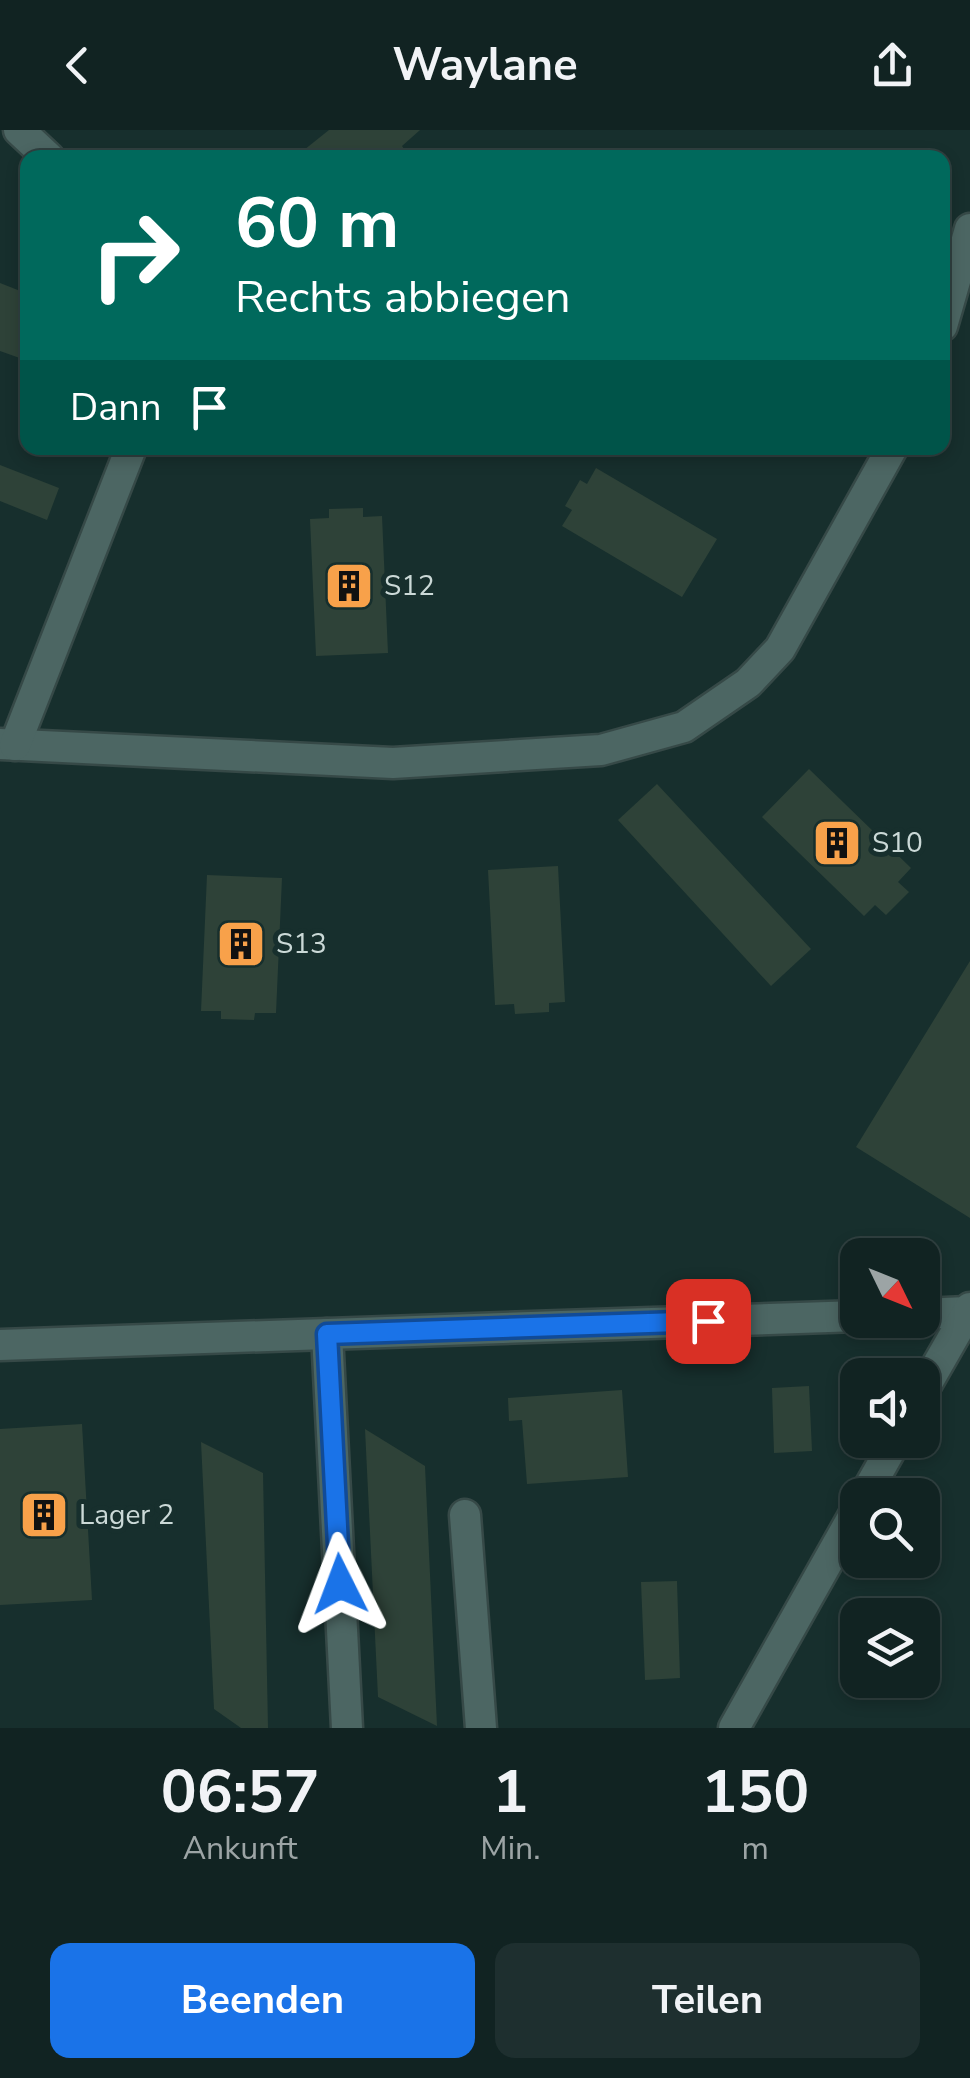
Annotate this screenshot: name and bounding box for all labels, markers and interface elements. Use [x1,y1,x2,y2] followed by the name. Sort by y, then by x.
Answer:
[392,35,578,96] text: Waylane
[50,38,105,93] icon: back
[865,38,920,93] icon: share
[235,176,399,272] text: 60 m
[70,190,200,320] icon: right
[235,267,570,328] text: Rechts abbiegen
[182,380,237,435] icon: arrive
[70,382,162,433] text: Dann
[323,560,375,612] building icon: S12
[384,567,435,605] place label: S12
[811,817,863,869] building icon: S10
[872,824,923,862] place label: S10
[215,918,267,970] building icon: S13
[276,925,327,963] place label: S13
[840,1238,940,1338] north arrow
[840,1238,940,1698] map controls
[666,1279,751,1364] pin
[681,1294,736,1349] icon: arrive
[840,1358,940,1458] button: sound
[840,1478,940,1578] button: search
[18,1489,70,1541] building icon: Lager 2
[79,1496,174,1534] place label: Lager 2
[288,1532,392,1636] position arrow
[840,1598,940,1698] button: layers
[161,1751,320,1833] text: 06:57
[492,1751,528,1833] text: 1
[701,1751,809,1833] text: 150
[183,1827,298,1870] text: Ankunft
[480,1827,541,1870] text: Min.
[742,1827,769,1870] text: m
[50,1943,475,2058] button: Beenden
[495,1943,920,2058] button: Teilen

